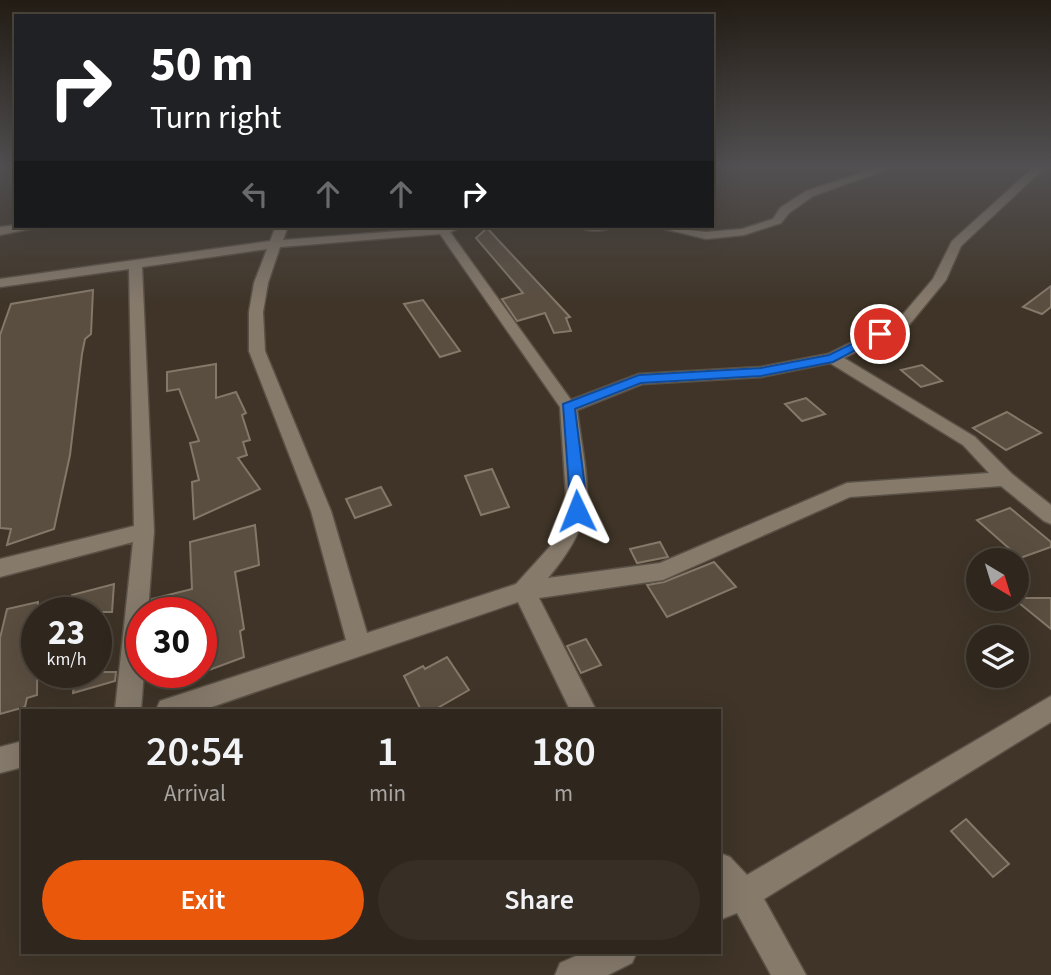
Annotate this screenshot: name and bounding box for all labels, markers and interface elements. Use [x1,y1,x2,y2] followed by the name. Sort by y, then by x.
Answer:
[150,30,254,100] text: 50 m
[35,42,126,133] icon: right
[150,95,281,141] text: Turn right
[236,175,274,213] icon: left
[309,175,347,213] icon: ahead
[382,175,420,213] icon: ahead
[455,175,493,213] icon: right
[850,304,910,364] pin
[861,315,899,353] icon: arrive
[540,474,614,548] position arrow
[966,548,1029,611] north arrow
[966,548,1029,688] map controls
[126,597,217,688] speed limit sign: 30
[48,608,85,658] text: 23
[966,625,1029,688] button: layers
[47,647,86,672] text: km/h
[146,722,244,782] text: 20:54
[377,722,398,782] text: 1
[531,722,596,782] text: 180
[164,777,226,810] text: Arrival
[369,777,406,810] text: min
[554,777,573,810] text: m
[42,860,364,940] button: Exit
[378,860,700,940] button: Share

